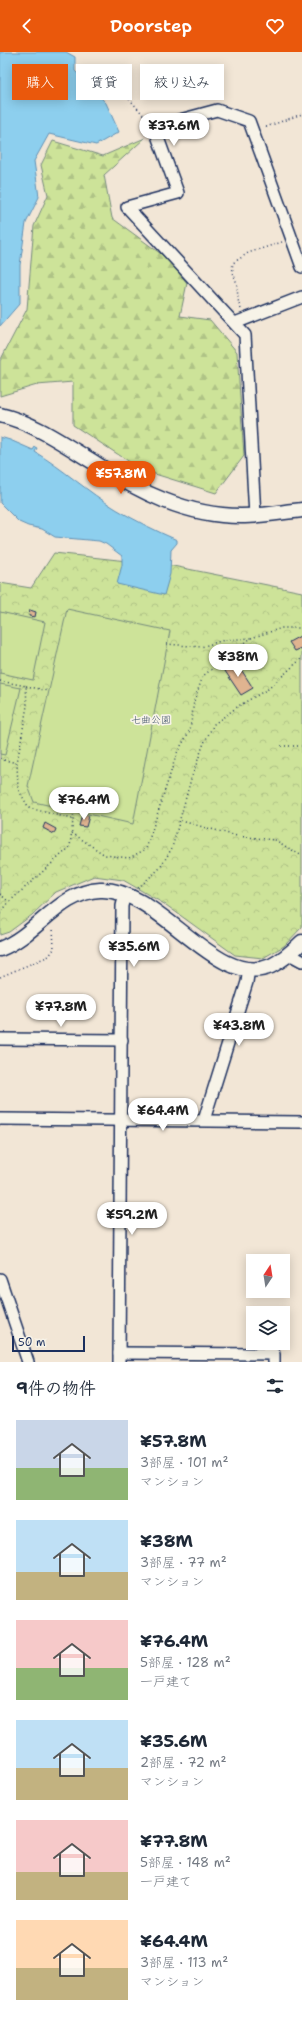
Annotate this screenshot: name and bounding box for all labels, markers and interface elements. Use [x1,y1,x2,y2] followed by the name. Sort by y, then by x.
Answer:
[110,14,192,38] text: Doorstep
[16,15,38,37] icon: back
[264,15,286,37] icon: heart
[12,64,68,100] chip: 購入
[76,64,132,100] chip: 賃貸
[140,64,224,100] chip: 絞り込み
[141,113,207,147] pin: ¥37.6M
[148,117,200,134] text: ¥37.6M
[88,461,154,495] pin: ¥57.8M
[96,465,147,482] text: ¥57.8M
[214,644,262,678] pin: ¥38M
[218,648,258,665] text: ¥38M
[131,713,171,726] park label: 七曲公園
[51,787,117,821] pin: ¥76.4M
[58,791,110,808] text: ¥76.4M
[101,934,167,968] pin: ¥35.6M
[108,938,160,955] text: ¥35.6M
[28,994,94,1028] pin: ¥77.8M
[35,998,87,1015] text: ¥77.8M
[206,1013,272,1047] pin: ¥43.8M
[213,1017,265,1034] text: ¥43.8M
[130,1098,196,1132] pin: ¥64.4M
[137,1102,189,1119] text: ¥64.4M
[99,1202,165,1236] pin: ¥59.2M
[106,1206,158,1223] text: ¥59.2M
[246,1254,290,1298] north arrow
[246,1254,290,1350] map controls
[246,1306,290,1350] button: layers
[12,1334,85,1353] scale bar
[18,1335,46,1350] text: 50 m
[264,1375,286,1397] icon: filters
[16,1377,96,1399] text: 9件の物件
[140,1430,207,1452] text: ¥57.8M
[48,1436,96,1484] icon: home
[140,1454,228,1471] text: 3部屋 · 101 m²
[140,1473,204,1490] text: マンション
[140,1530,193,1552] text: ¥38M
[48,1536,96,1584] icon: home
[140,1554,227,1571] text: 3部屋 · 77 m²
[140,1573,204,1590] text: マンション
[140,1630,208,1652] text: ¥76.4M
[48,1636,96,1684] icon: home
[140,1654,231,1671] text: 5部屋 · 128 m²
[140,1673,192,1690] text: 一戸建て
[140,1730,207,1752] text: ¥35.6M
[48,1736,96,1784] icon: home
[140,1754,226,1771] text: 2部屋 · 72 m²
[140,1773,204,1790] text: マンション
[140,1830,208,1852] text: ¥77.8M
[48,1836,96,1884] icon: home
[140,1854,231,1871] text: 5部屋 · 148 m²
[140,1873,192,1890] text: 一戸建て
[140,1930,208,1952] text: ¥64.4M
[48,1936,96,1984] icon: home
[140,1954,228,1971] text: 3部屋 · 113 m²
[140,1973,204,1990] text: マンション

